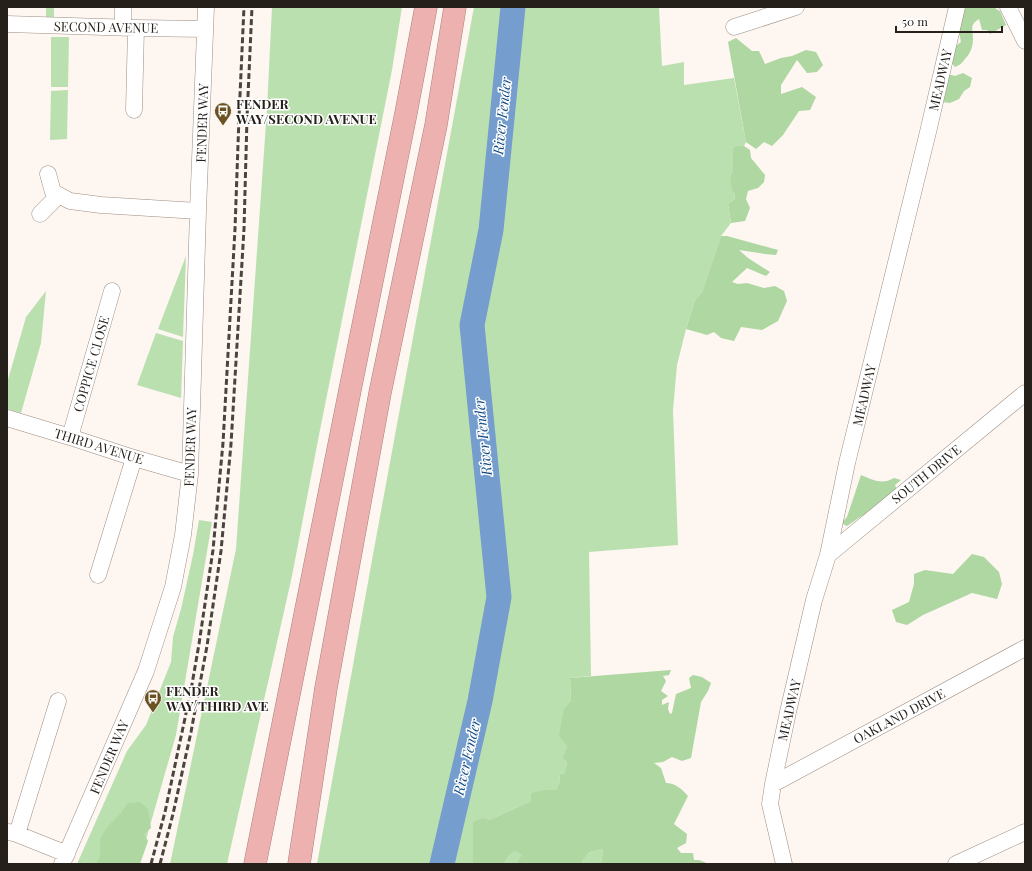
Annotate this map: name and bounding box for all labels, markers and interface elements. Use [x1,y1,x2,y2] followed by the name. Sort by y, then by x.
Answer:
[896,8,1002,34] scale bar
[902,13,928,29] text: 50 m
[54,17,158,36] street label: SECOND AVENUE
[924,47,955,112] street label: MEADWAY
[488,75,515,156] water label: River Fender
[192,83,211,163] street label: FENDER WAY
[235,95,377,127] place label: FENDER WAY/SECOND AVENUE
[213,101,233,126] bus stop icon: FENDER WAY/SECOND AVENUE
[69,314,112,414] street label: COPPICE CLOSE
[848,362,879,427] street label: MEADWAY
[469,396,496,478] water label: River Fender
[180,407,199,487] street label: FENDER WAY
[52,424,146,467] street label: THIRD AVENUE
[887,440,964,507] street label: SOUTH DRIVE
[773,677,804,742] street label: MEADWAY
[165,682,269,714] place label: FENDER WAY/THIRD AVE
[850,684,948,747] street label: OAKLAND DRIVE
[143,688,163,713] bus stop icon: FENDER WAY/THIRD AVE
[448,716,485,798] water label: River Fender
[85,717,132,796] street label: FENDER WAY

